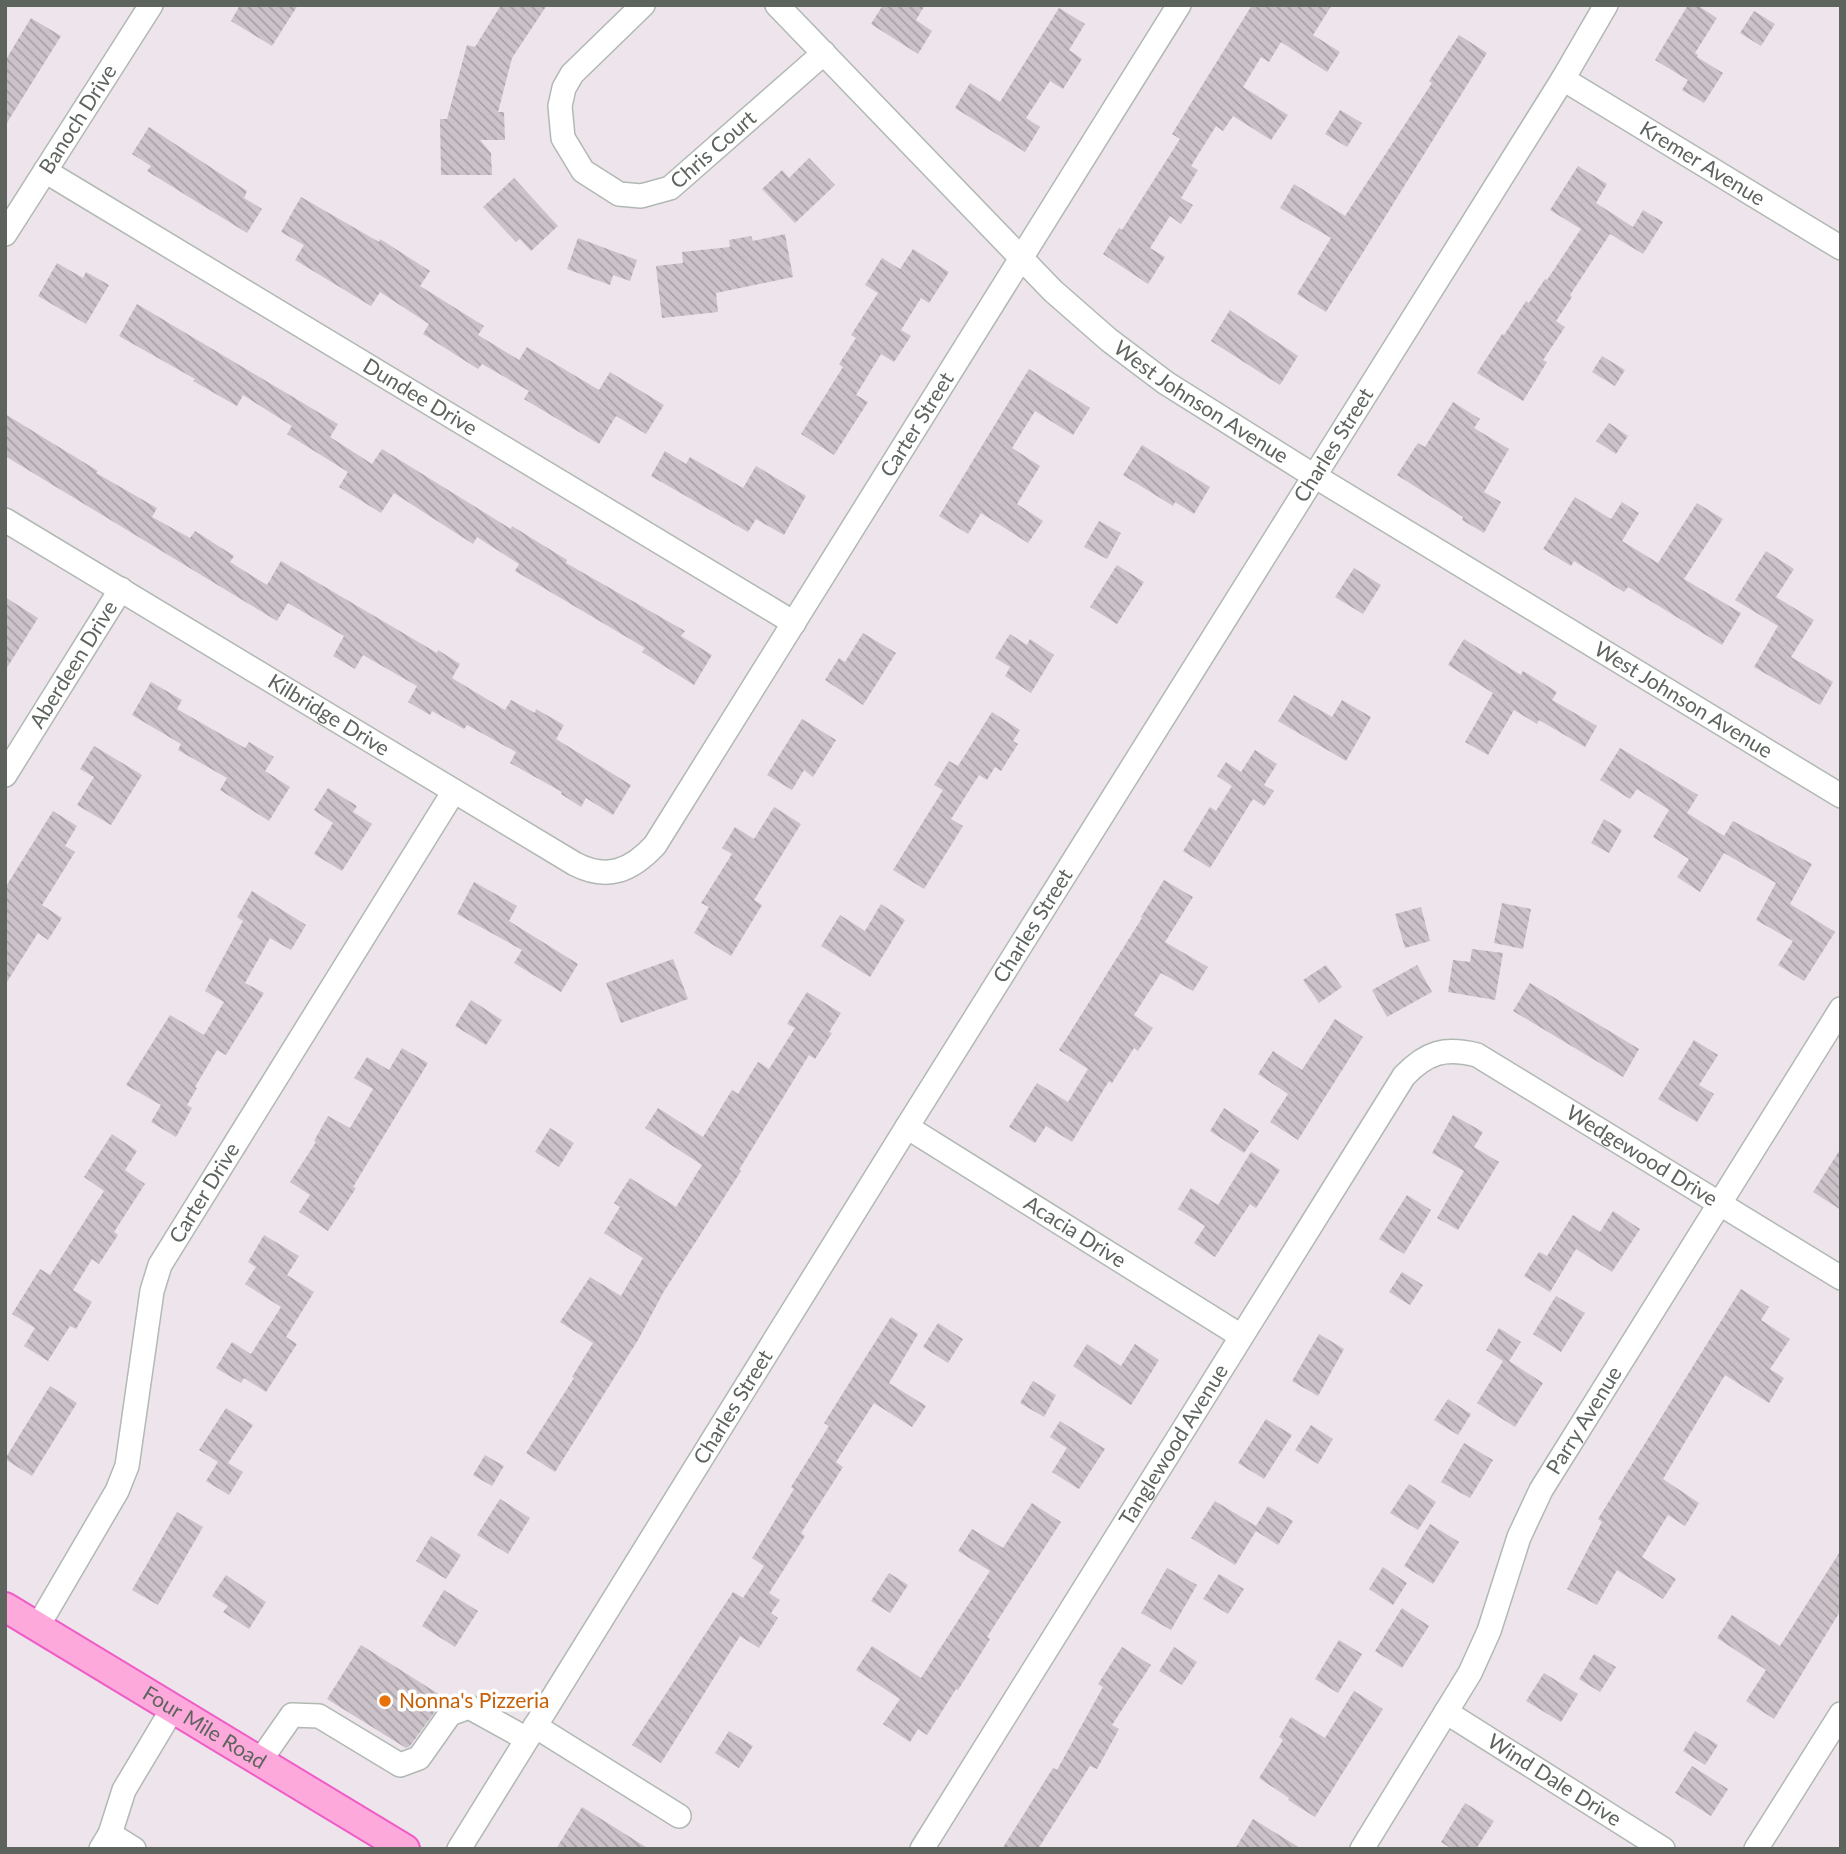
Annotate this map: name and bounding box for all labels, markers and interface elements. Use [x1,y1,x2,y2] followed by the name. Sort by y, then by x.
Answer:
[33,59,121,178] street label: Banoch Drive
[665,104,761,193] street label: Chris Court
[1636,115,1770,210] street label: Kremer Avenue
[1110,334,1293,468] street label: West Johnson Avenue
[359,352,482,440] street label: Dundee Drive
[874,367,958,481] street label: Carter Street
[1287,382,1378,506] street label: Charles Street
[23,596,122,732] street label: Aberdeen Drive
[1590,635,1778,762] street label: West Johnson Avenue
[264,668,395,760] street label: Kilbridge Drive
[987,863,1077,987] street label: Charles Street
[1562,1099,1723,1210] street label: Wedgewood Drive
[163,1137,244,1247] street label: Carter Drive
[1020,1190,1131,1272] street label: Acacia Drive
[687,1344,777,1468] street label: Charles Street
[1113,1359,1232,1530] street label: Tanglewood Avenue
[1540,1361,1626,1478] street label: Parry Avenue
[139,1679,271,1773] street label: Four Mile Road
[399,1687,549,1712] place label: Nonna's Pizzeria
[377,1693,393,1709] marker: Nonna's Pizzeria
[1484,1728,1627,1831] street label: Wind Dale Drive

